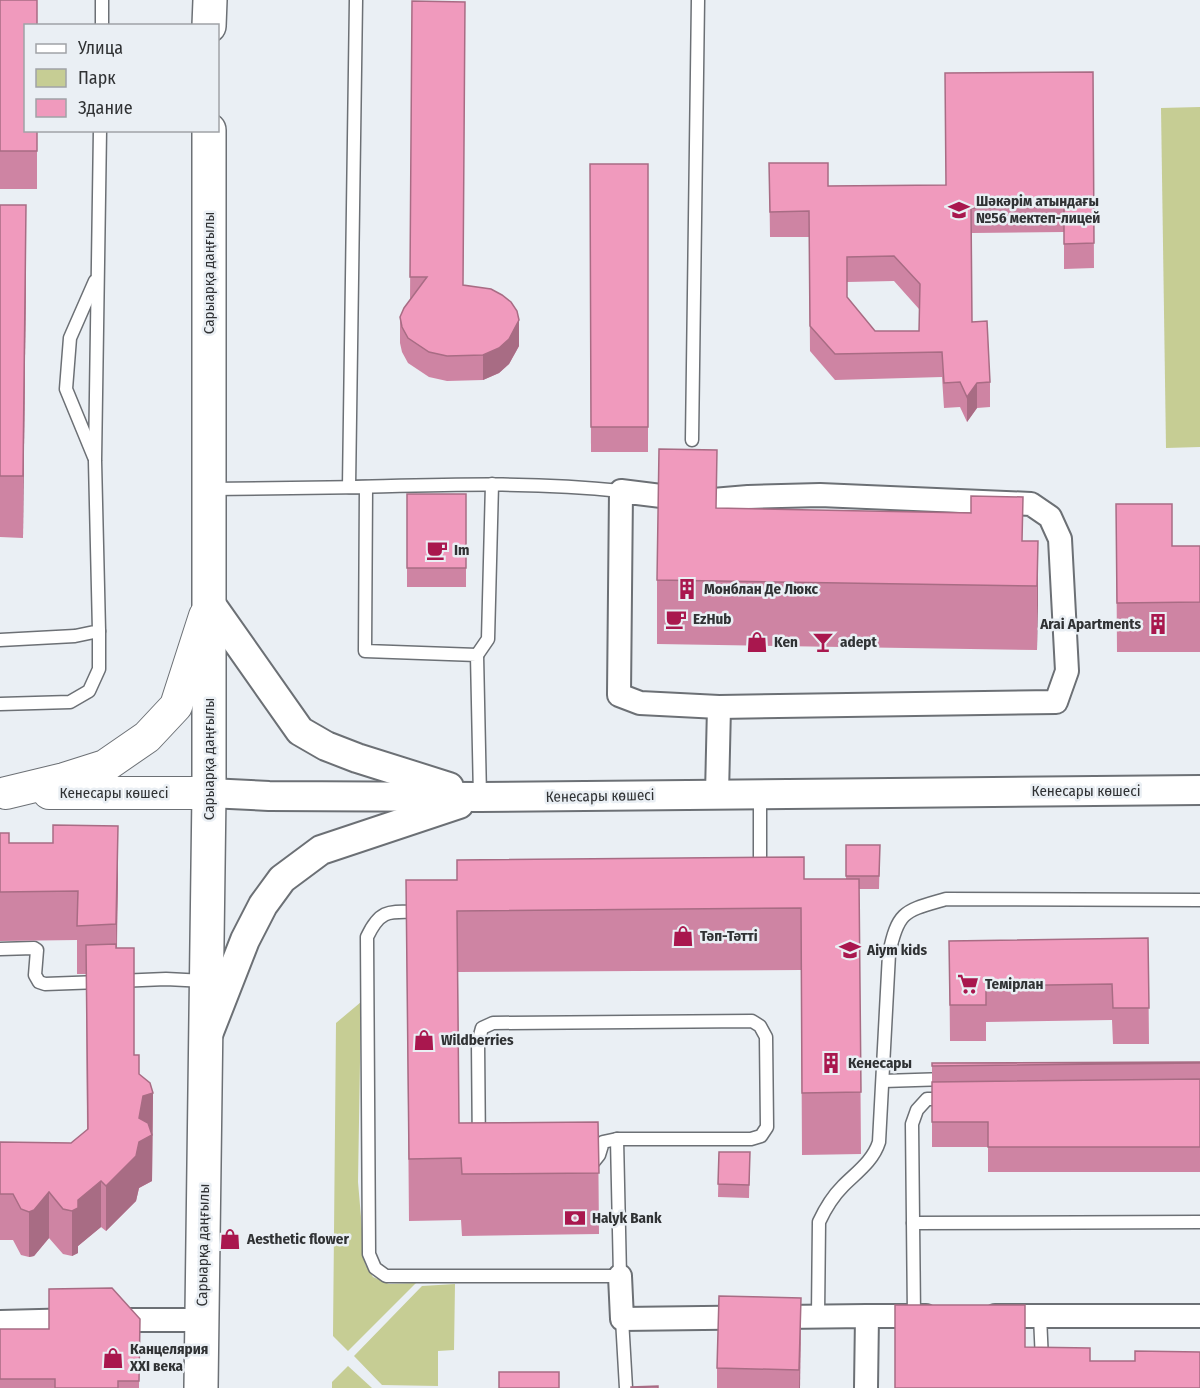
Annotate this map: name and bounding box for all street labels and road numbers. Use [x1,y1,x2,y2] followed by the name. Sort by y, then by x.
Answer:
[200,212,218,334] street label: Сарыарқа даңғылы
[200,698,218,820] street label: Сарыарқа даңғылы
[1032,782,1140,800] street label: Кенесары көшесі
[60,784,168,802] street label: Кенесары көшесі
[545,786,655,806] street label: Кенесары көшесі
[193,1184,213,1306] street label: Сарыарқа даңғылы

